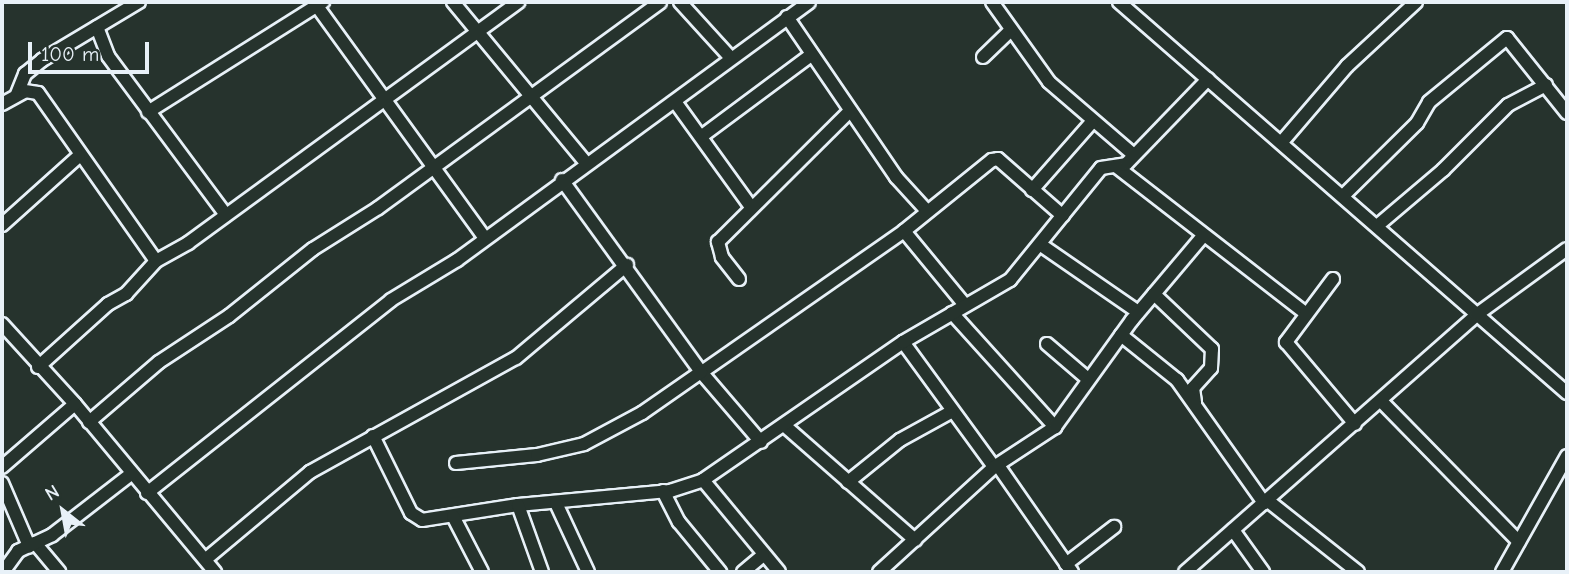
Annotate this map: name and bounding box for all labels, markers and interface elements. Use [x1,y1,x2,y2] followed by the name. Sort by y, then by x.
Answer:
[32,28,152,72] scale bar
[41,42,99,66] text: 100 m
[28,476,98,546] north arrow
[41,480,63,506] text: N

